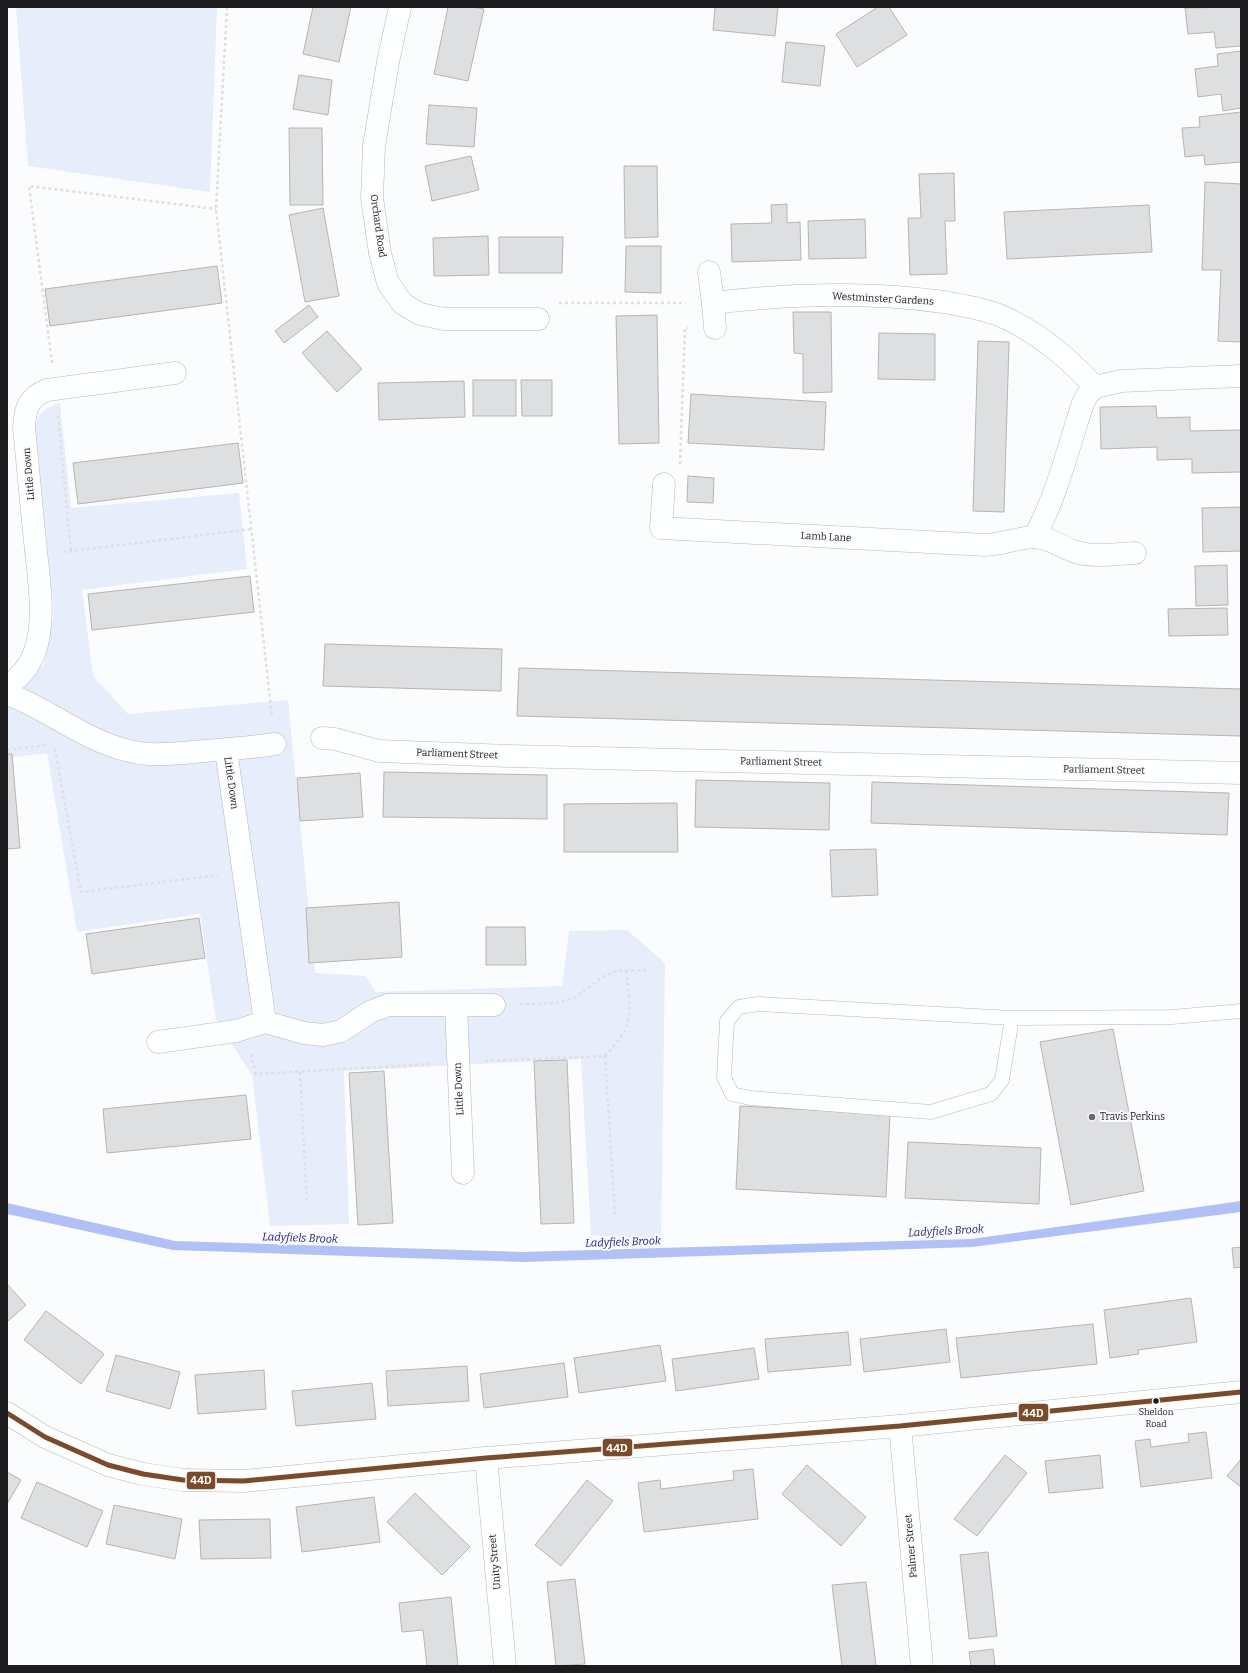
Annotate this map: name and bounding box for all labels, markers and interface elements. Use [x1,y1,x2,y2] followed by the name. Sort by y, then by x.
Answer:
[368,194,388,258] street label: Orchard Road
[832,290,934,308] street label: Westminster Gardens
[21,447,37,501] street label: Little Down
[800,530,852,544] street label: Lamb Lane
[416,747,498,761] street label: Parliament Street
[740,755,822,769] street label: Parliament Street
[221,756,241,811] street label: Little Down
[1063,763,1145,777] street label: Parliament Street
[452,1062,466,1116] street label: Little Down
[1100,1111,1165,1123] place label: Travis Perkins
[1087,1112,1097,1122] marker: Travis Perkins
[908,1222,985,1239] water label: Ladyfiels Brook
[262,1230,339,1246] water label: Ladyfiels Brook
[585,1234,662,1250] water label: Ladyfiels Brook
[1151,1396,1161,1406] marker: Sheldon Road
[1018,1403,1049,1422] line badge: 44D
[1022,1407,1044,1420] text: 44D
[1139,1407,1174,1429] place label: Sheldon Road
[602,1438,633,1457] line badge: 44D
[606,1442,628,1455] text: 44D
[186,1471,216,1490] line badge: 44D
[190,1474,212,1487] text: 44D
[902,1513,920,1578] street label: Palmer Street
[487,1533,503,1590] street label: Unity Street

